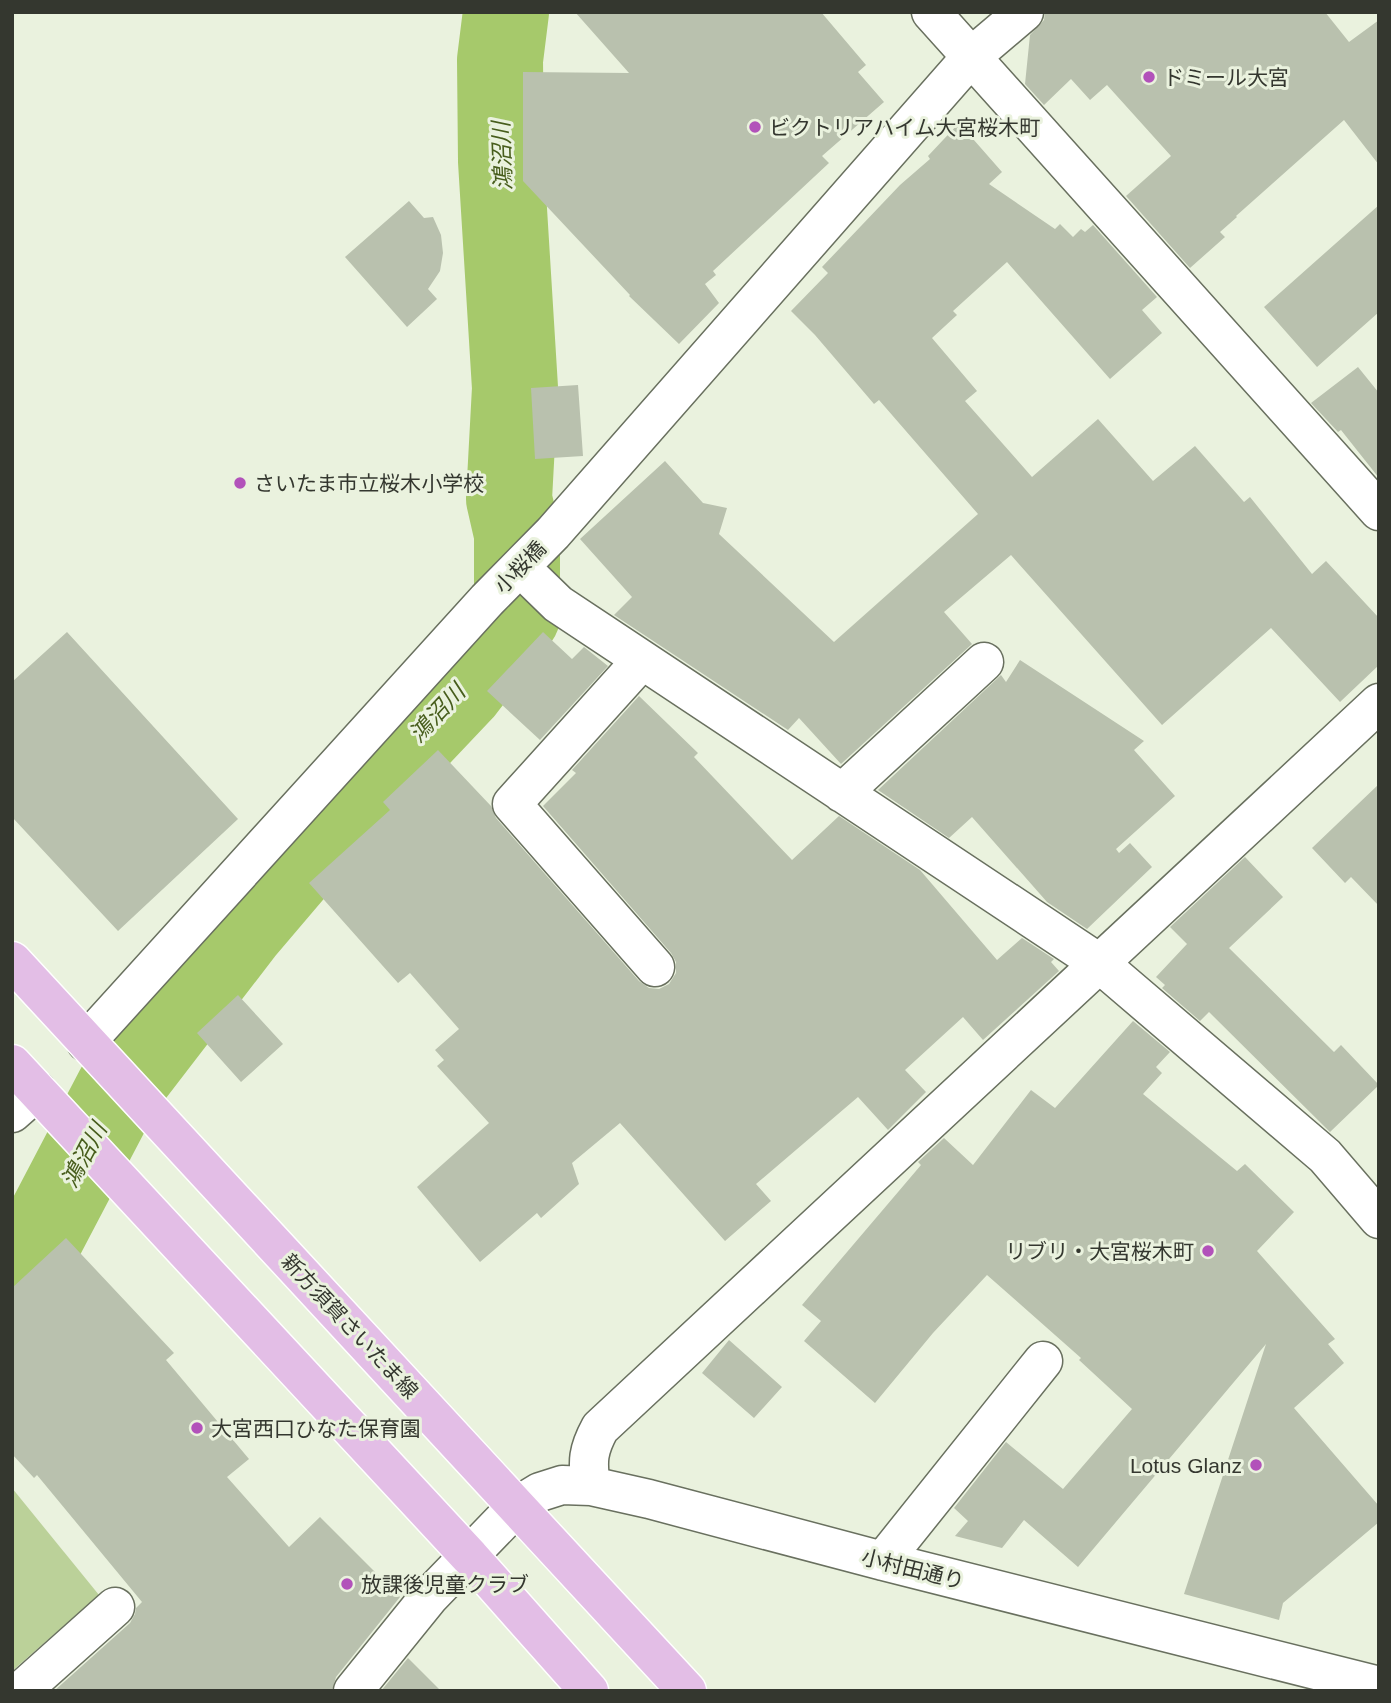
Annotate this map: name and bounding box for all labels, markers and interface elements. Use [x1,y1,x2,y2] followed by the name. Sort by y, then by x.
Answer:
[1163,66,1289,89] place label: ドミール大宮
[1141,69,1157,85] marker: ドミール大宮
[769,116,1040,139] place label: ビクトリアハイム大宮桜木町
[488,118,516,191] water label: 鴻沼川
[747,119,763,135] marker: ビクトリアハイム大宮桜木町
[254,472,484,495] place label: さいたま市立桜木小学校
[232,475,248,491] marker: さいたま市立桜木小学校
[490,536,550,598] street label: 小桜橋
[404,677,472,747] water label: 鴻沼川
[56,1116,113,1192] water label: 鴻沼川
[1005,1240,1194,1263] place label: リブリ・大宮桜木町
[1200,1243,1216,1259] marker: リブリ・大宮桜木町
[277,1249,423,1403] street label: 新方須賀さいたま線
[211,1417,421,1440] place label: 大宮西口ひなた保育園
[189,1420,205,1436] marker: 大宮西口ひなた保育園
[1130,1454,1242,1477] place label: Lotus Glanz
[1248,1457,1264,1473] marker: Lotus Glanz
[859,1545,967,1593] street label: 小村田通り
[361,1573,529,1596] place label: 放課後児童クラブ
[339,1576,355,1592] marker: 放課後児童クラブ

